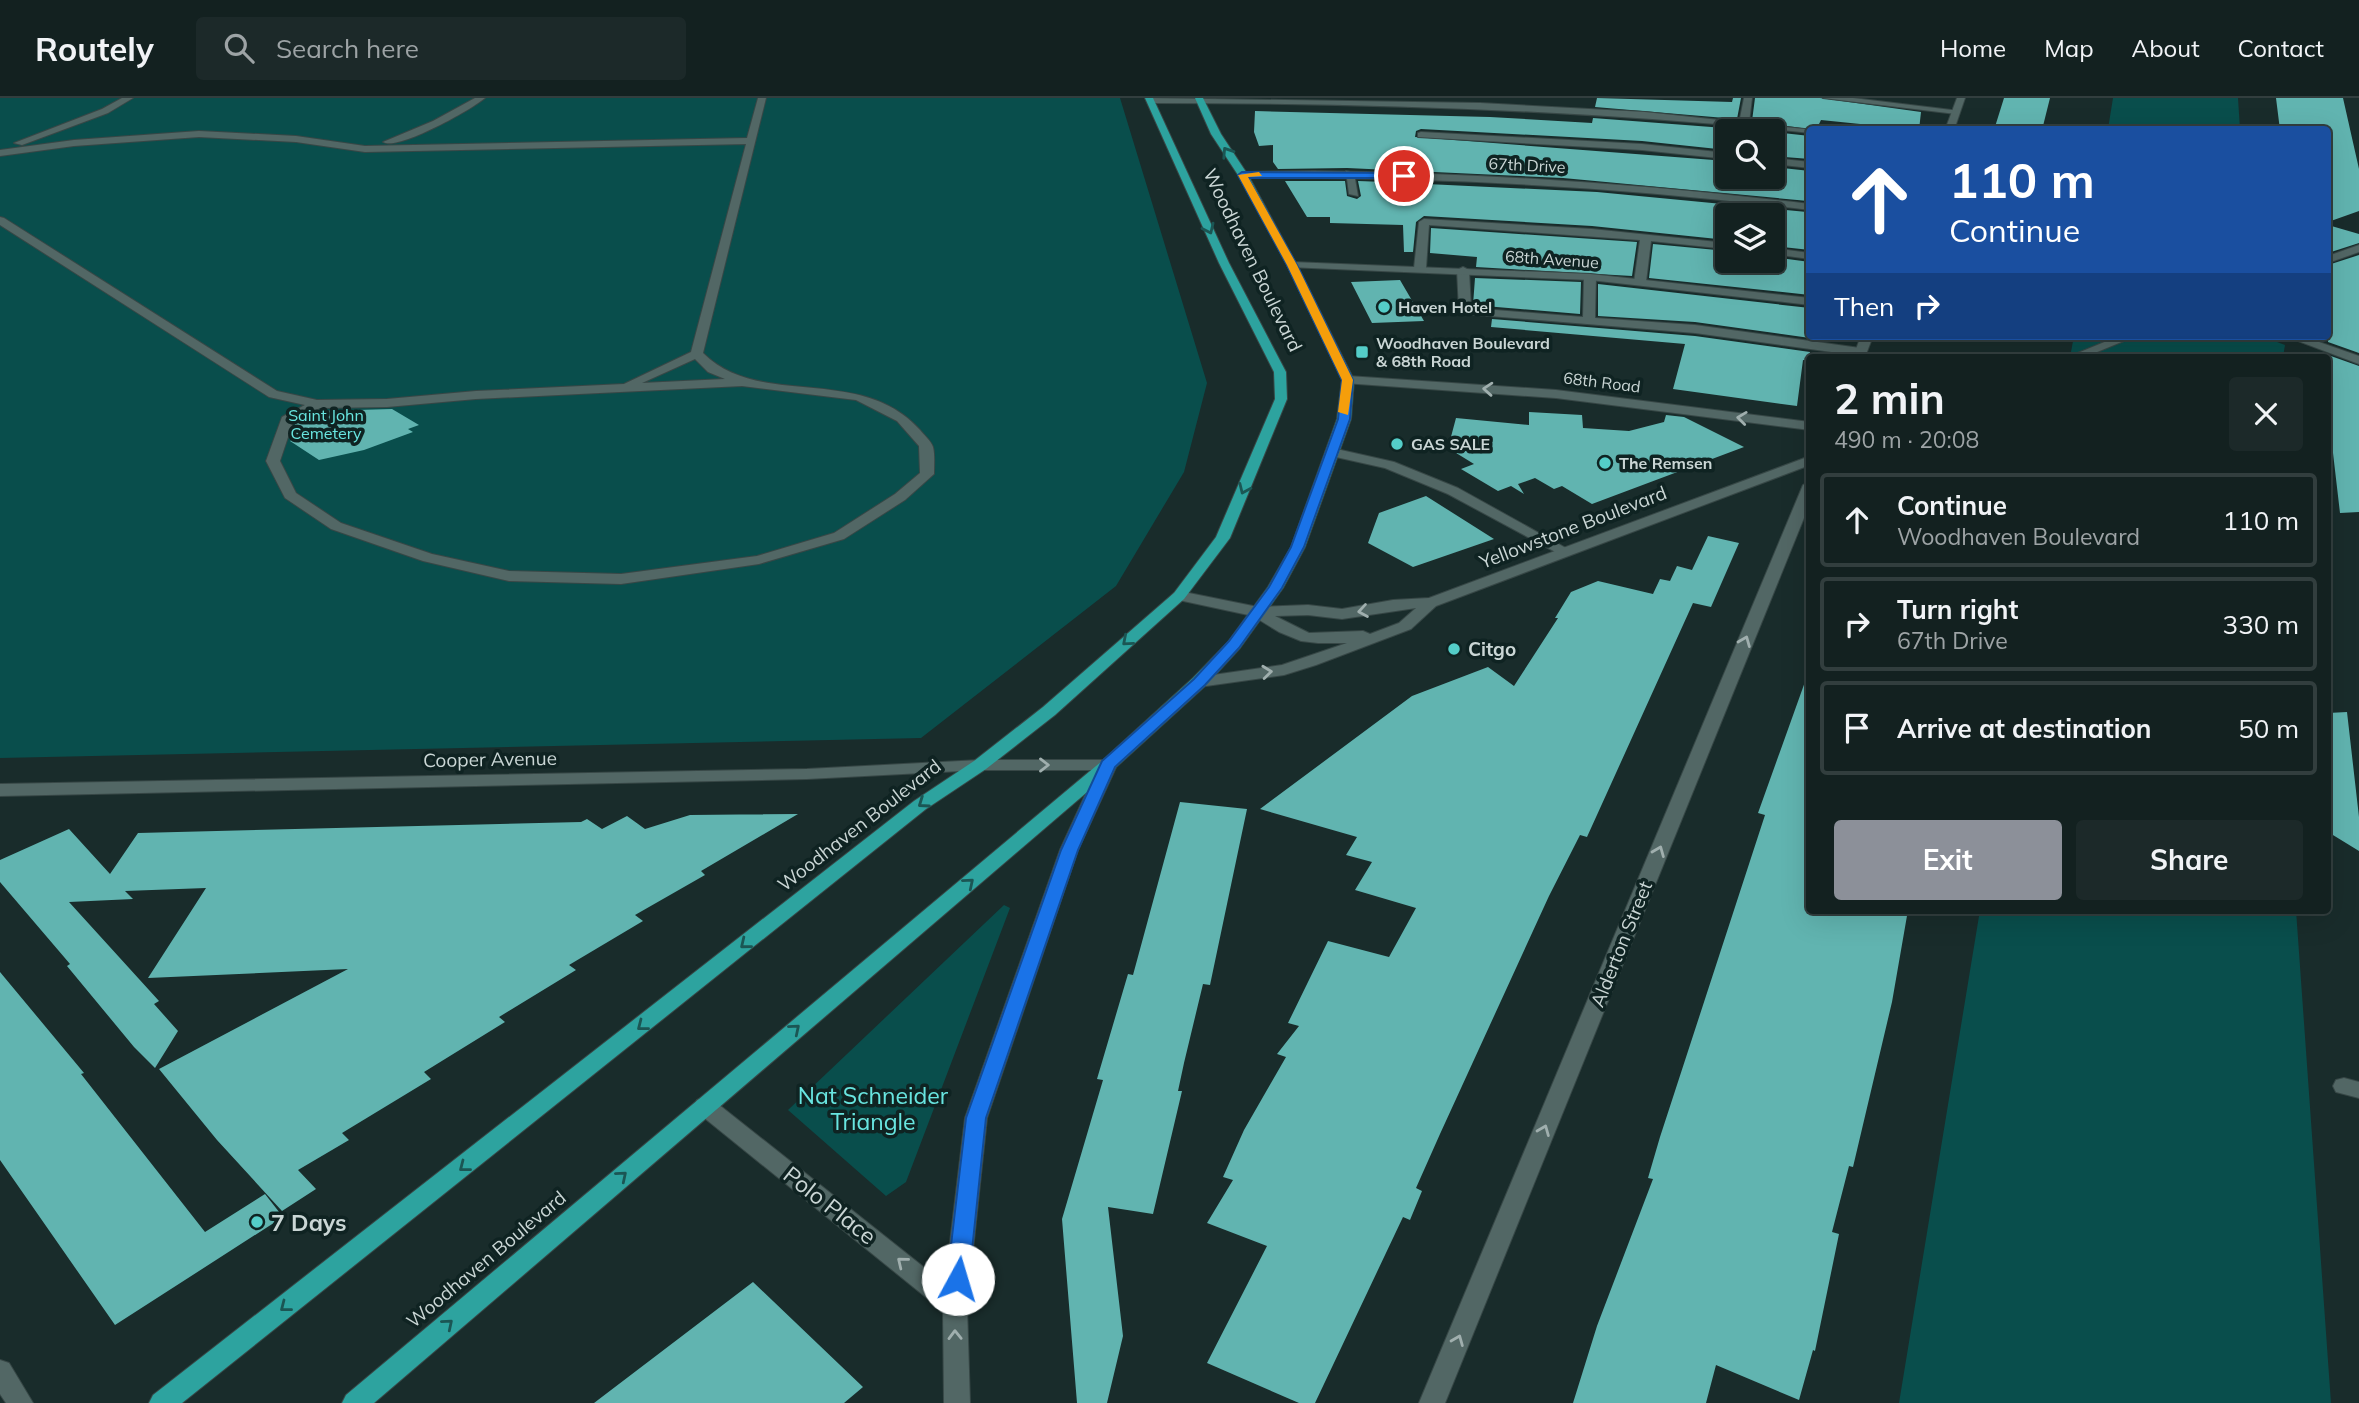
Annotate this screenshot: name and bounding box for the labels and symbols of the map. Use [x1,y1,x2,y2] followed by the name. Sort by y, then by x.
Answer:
[1374,146,1434,206] pin
[1223,147,1236,160] one-way arrow
[1488,153,1566,177] street label: 67th Drive
[1198,164,1308,356] street label: Woodhaven Boulevard
[1201,222,1215,235] one-way arrow
[1504,246,1600,272] street label: 68th Avenue
[1398,297,1492,317] place label: Haven Hotel
[1376,299,1392,315] marker: Haven Hotel
[1376,333,1550,371] place label: Woodhaven Boulevard & 68th Road
[1354,344,1370,360] marker: Woodhaven Boulevard & 68th Road
[1562,367,1642,397] street label: 68th Road
[1482,382,1493,397] one-way arrow
[288,405,364,443] park label: Saint John Cemetery
[1736,410,1748,425] one-way arrow
[1411,434,1490,454] place label: GAS SALE
[1389,436,1405,452] marker: GAS SALE
[1619,453,1712,473] place label: The Remsen
[1597,455,1613,471] marker: The Remsen
[1475,480,1670,574] street label: Yellowstone Boulevard
[1238,482,1252,495] one-way arrow
[1357,603,1369,618] one-way arrow
[1122,633,1135,645] one-way arrow
[1737,636,1751,648] one-way arrow
[1468,637,1516,661] place label: Citgo
[1446,641,1462,657] marker: Citgo
[1261,665,1273,680] one-way arrow
[423,746,557,772] street label: Cooper Avenue
[772,754,946,896] street label: Woodhaven Boulevard
[1039,757,1050,773] one-way arrow
[918,795,931,807] one-way arrow
[1650,846,1664,858] one-way arrow
[1585,877,1657,1010] street label: Alderton Street
[961,878,974,891] one-way arrow
[741,936,753,949] one-way arrow
[638,1018,651,1030] one-way arrow
[787,1025,800,1037] one-way arrow
[798,1081,949,1136] park label: Nat Schneider Triangle
[1536,1124,1550,1137] one-way arrow
[459,1158,471,1171] one-way arrow
[778,1160,882,1250] street label: Polo Place
[613,1172,626,1184] one-way arrow
[401,1185,571,1333] street label: Woodhaven Boulevard
[271,1208,347,1237] place label: 7 Days
[249,1214,265,1230] marker: 7 Days
[921,1242,995,1316] position arrow
[897,1258,910,1271] one-way arrow
[280,1299,292,1312] one-way arrow
[440,1320,453,1332] one-way arrow
[948,1329,963,1340] one-way arrow
[1449,1335,1463,1347] one-way arrow

